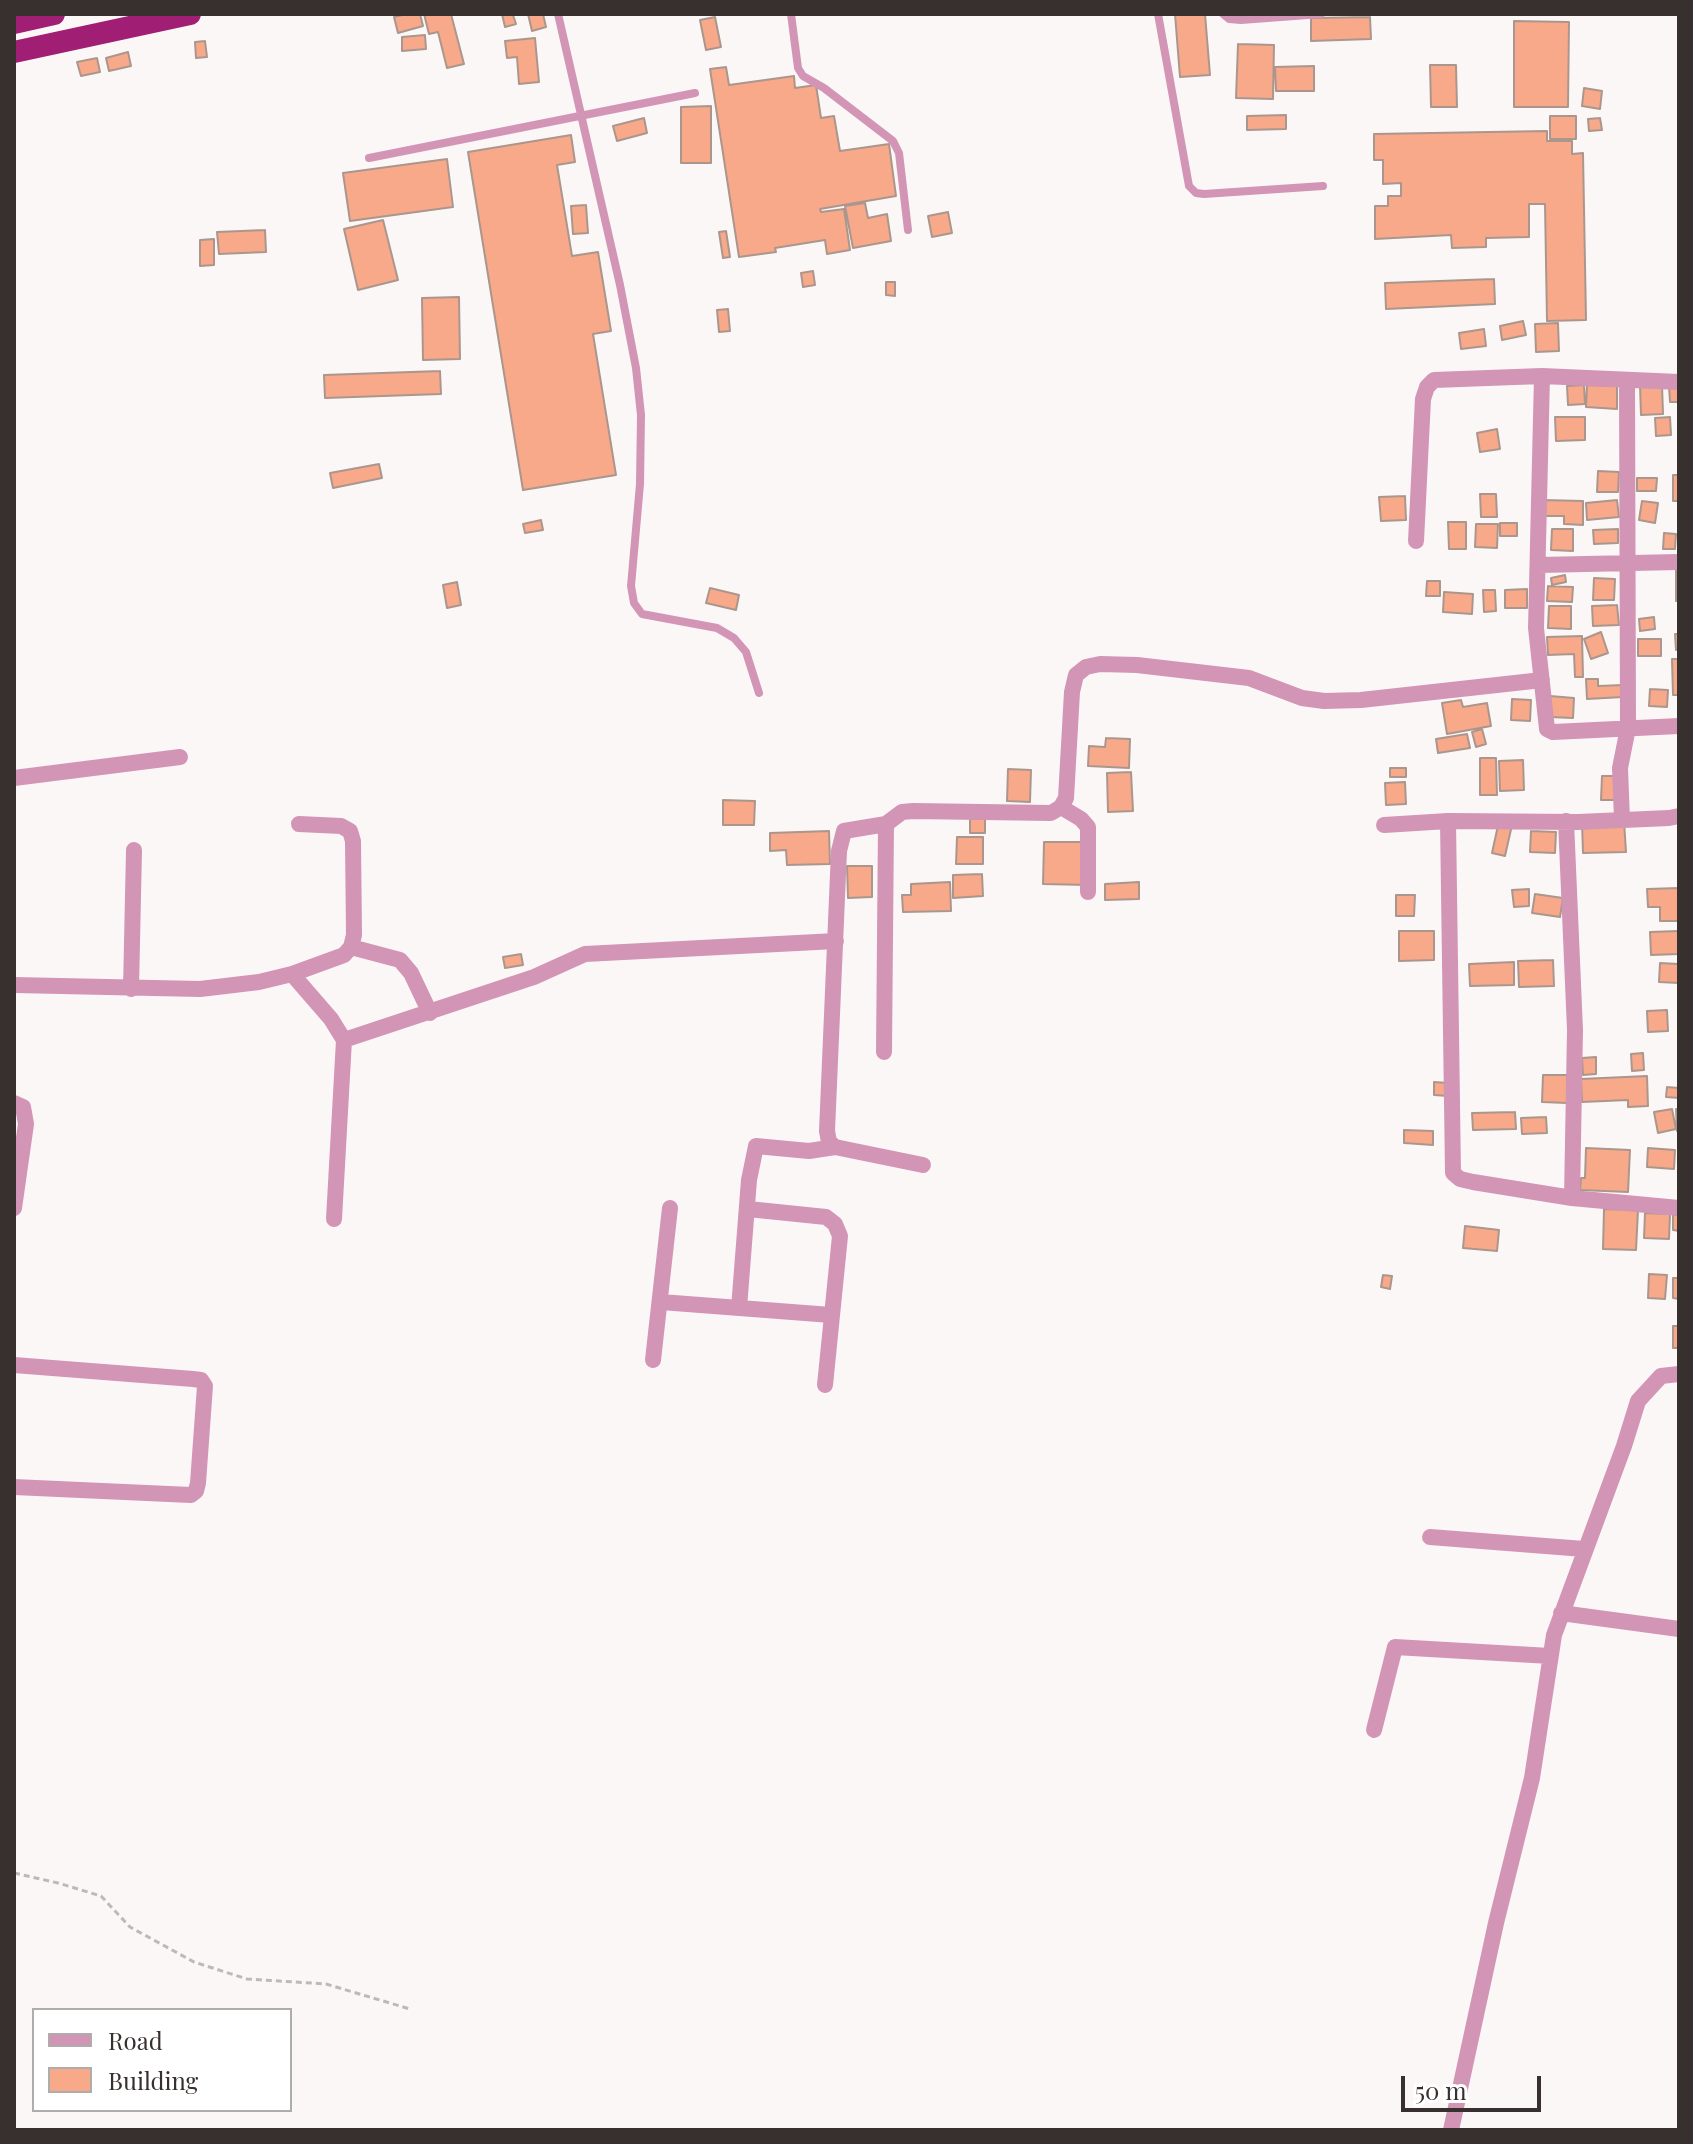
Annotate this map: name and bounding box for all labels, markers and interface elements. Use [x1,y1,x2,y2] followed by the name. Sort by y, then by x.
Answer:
[32,2008,292,2112] legend
[108,2024,163,2056] text: Road
[1405,2060,1545,2110] scale bar
[108,2064,198,2096] text: Building
[1415,2074,1467,2106] text: 50 m

